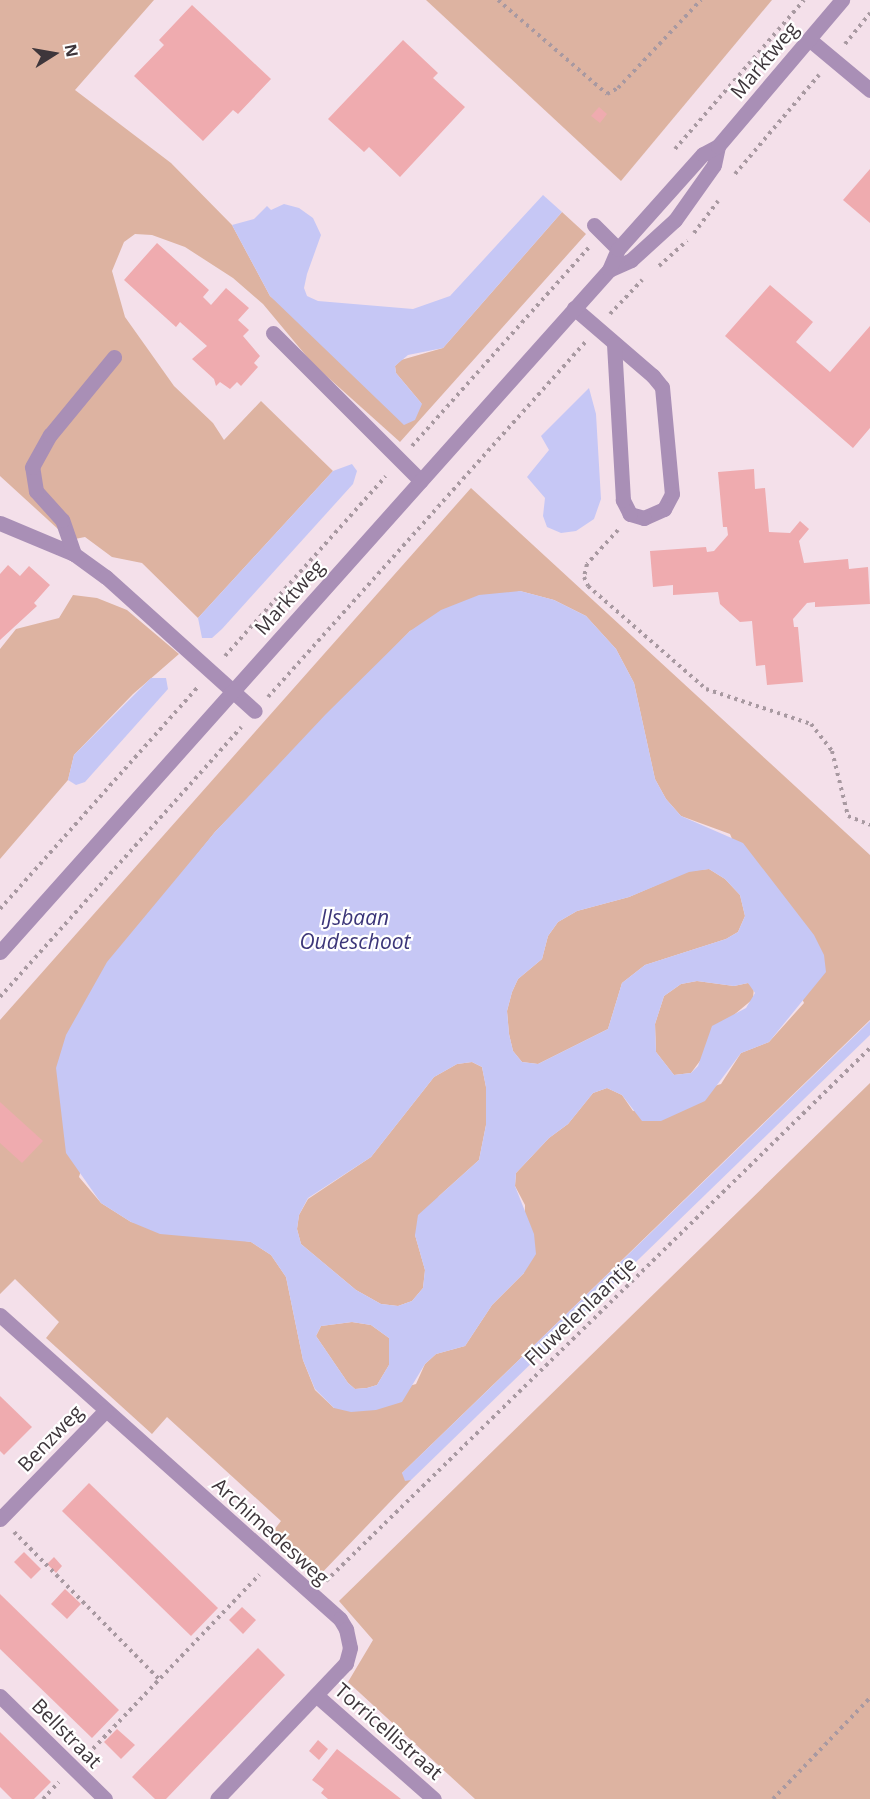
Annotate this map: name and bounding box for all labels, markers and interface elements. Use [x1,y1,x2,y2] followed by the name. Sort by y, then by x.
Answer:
[725,17,803,103] street label: Marktweg
[24,24,84,84] north arrow
[60,42,84,59] text: N
[249,555,329,639] street label: Marktweg
[299,904,411,954] water label: IJsbaan Oudeschoot
[519,1252,641,1370] street label: Fluwelenlaantje
[12,1400,88,1476] street label: Benzweg
[208,1473,334,1589] street label: Archimedesweg
[330,1678,448,1784] street label: Torricellistraat
[27,1693,107,1773] street label: Bellstraat

